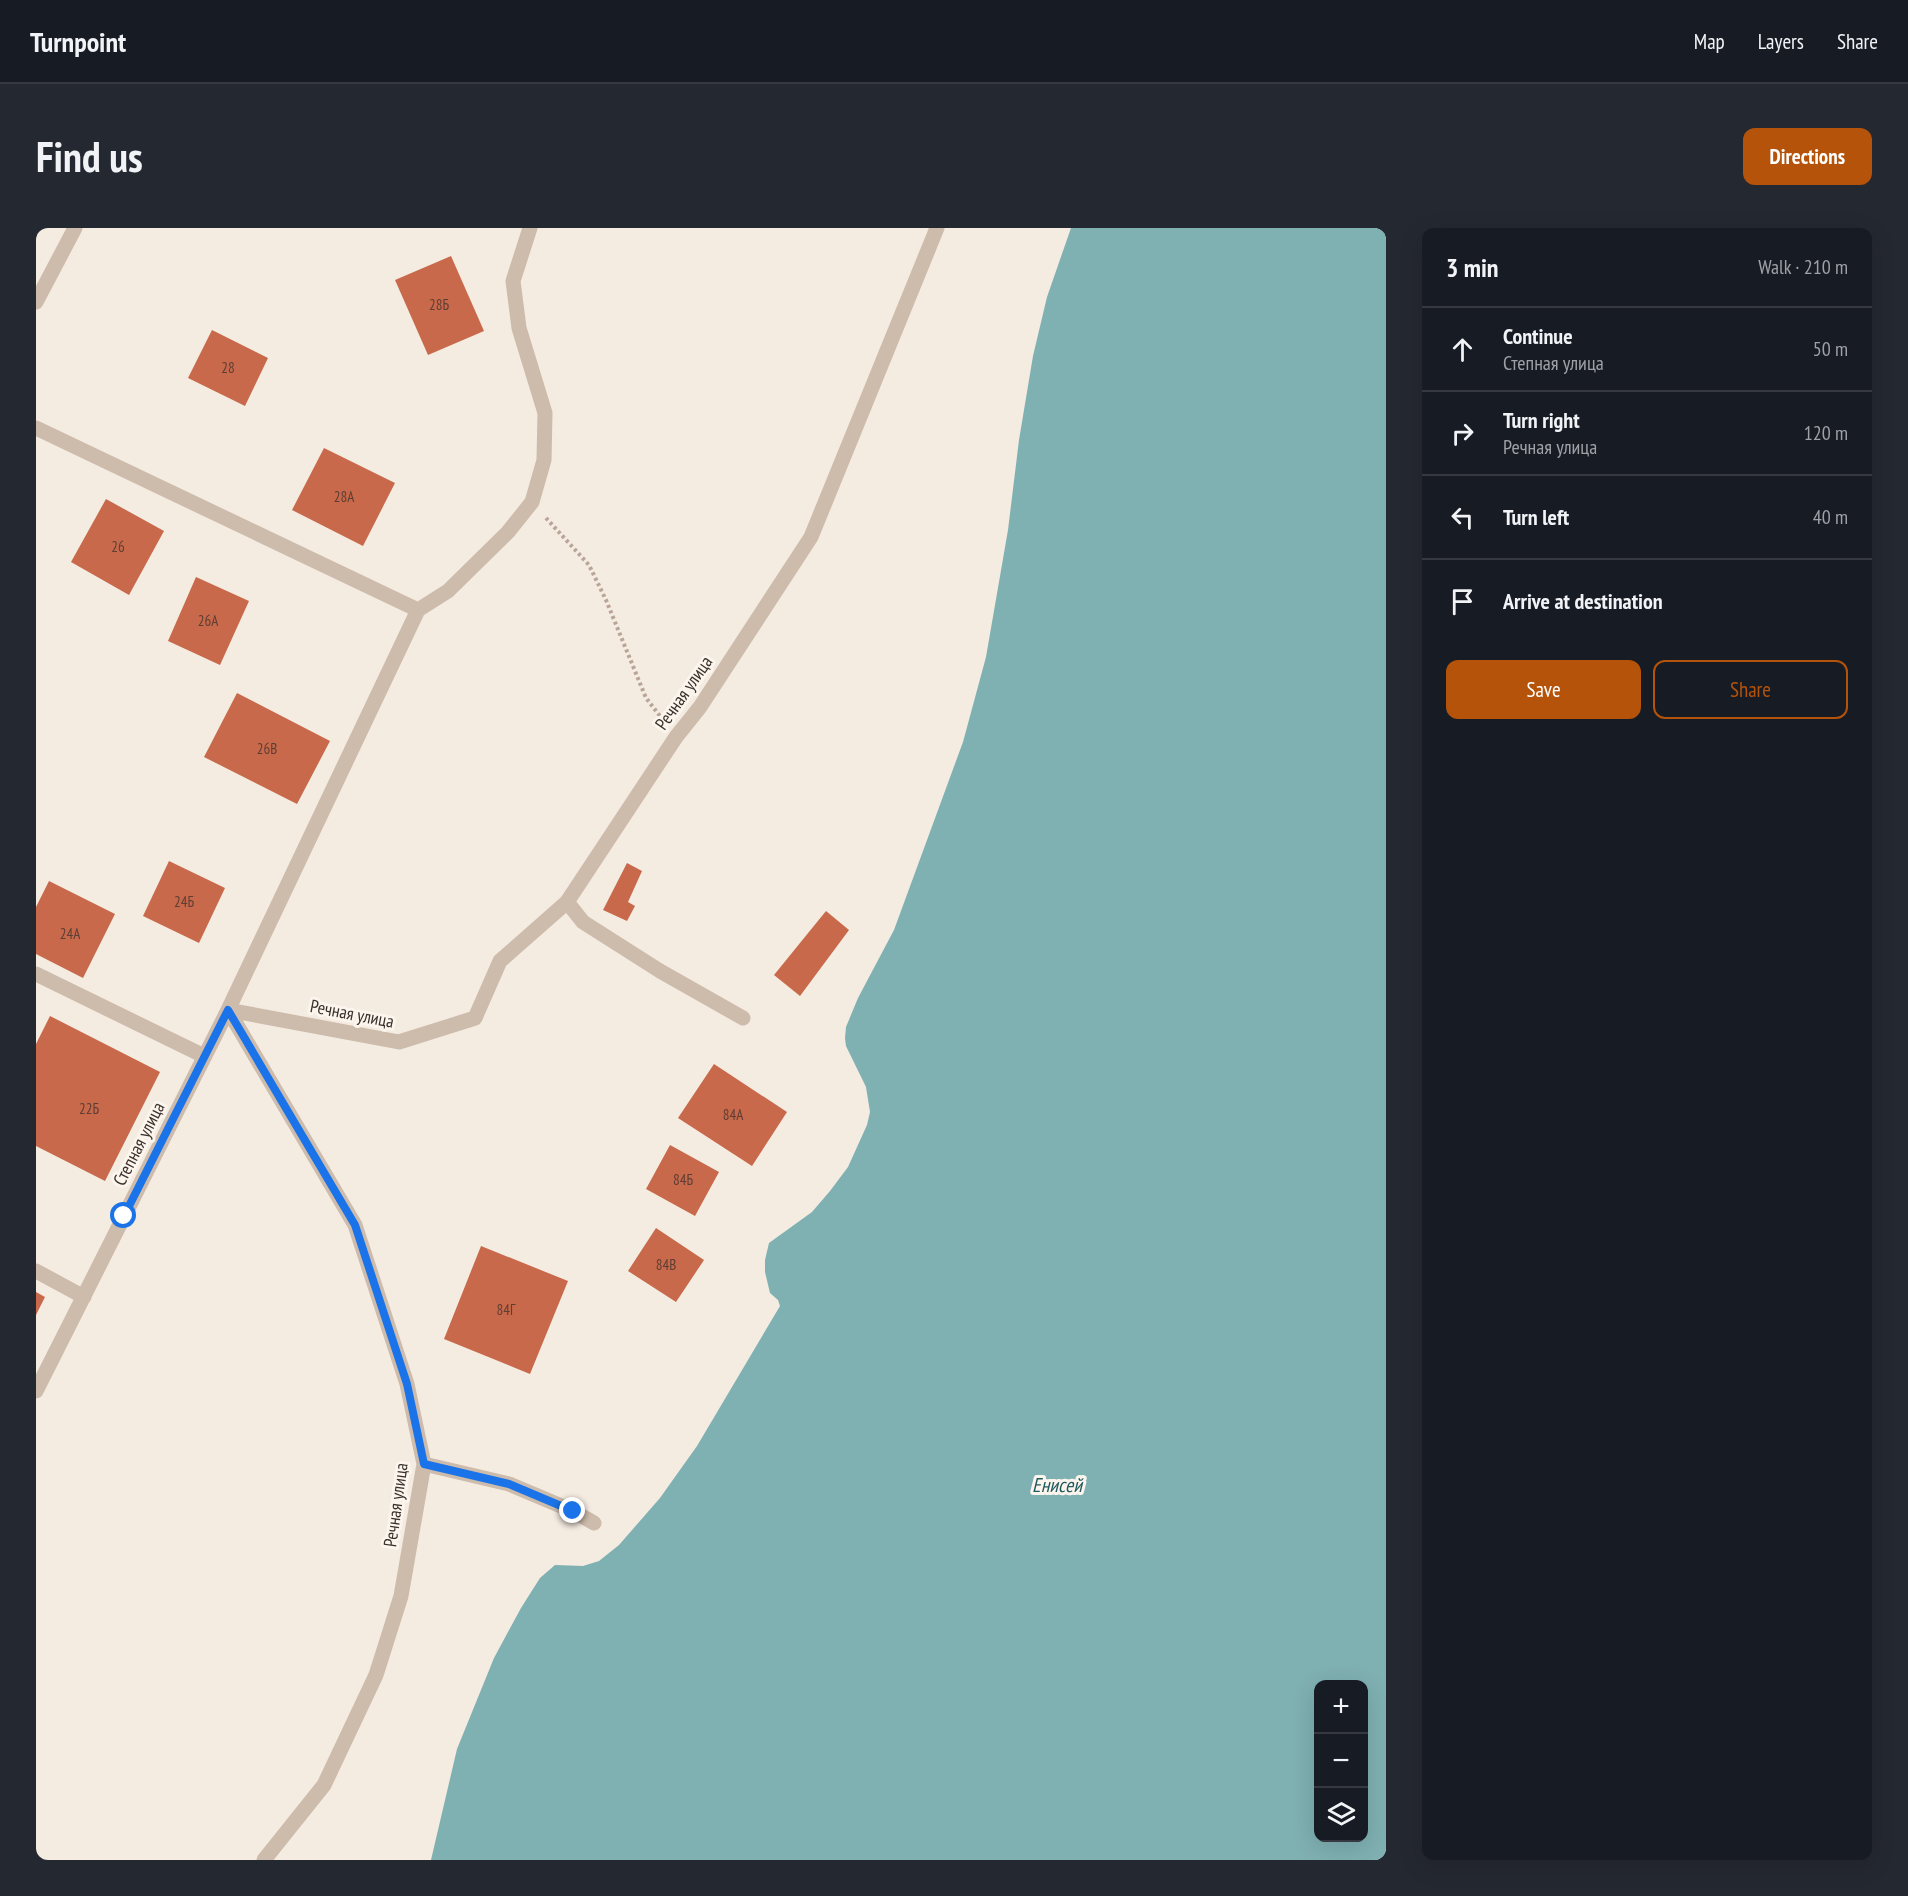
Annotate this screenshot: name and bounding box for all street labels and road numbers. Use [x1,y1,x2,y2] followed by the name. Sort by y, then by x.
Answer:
[650,651,717,734] street label: Речная улица
[308,994,396,1033] street label: Речная улица
[108,1098,169,1189] street label: Степная улица
[378,1461,413,1549] street label: Речная улица

